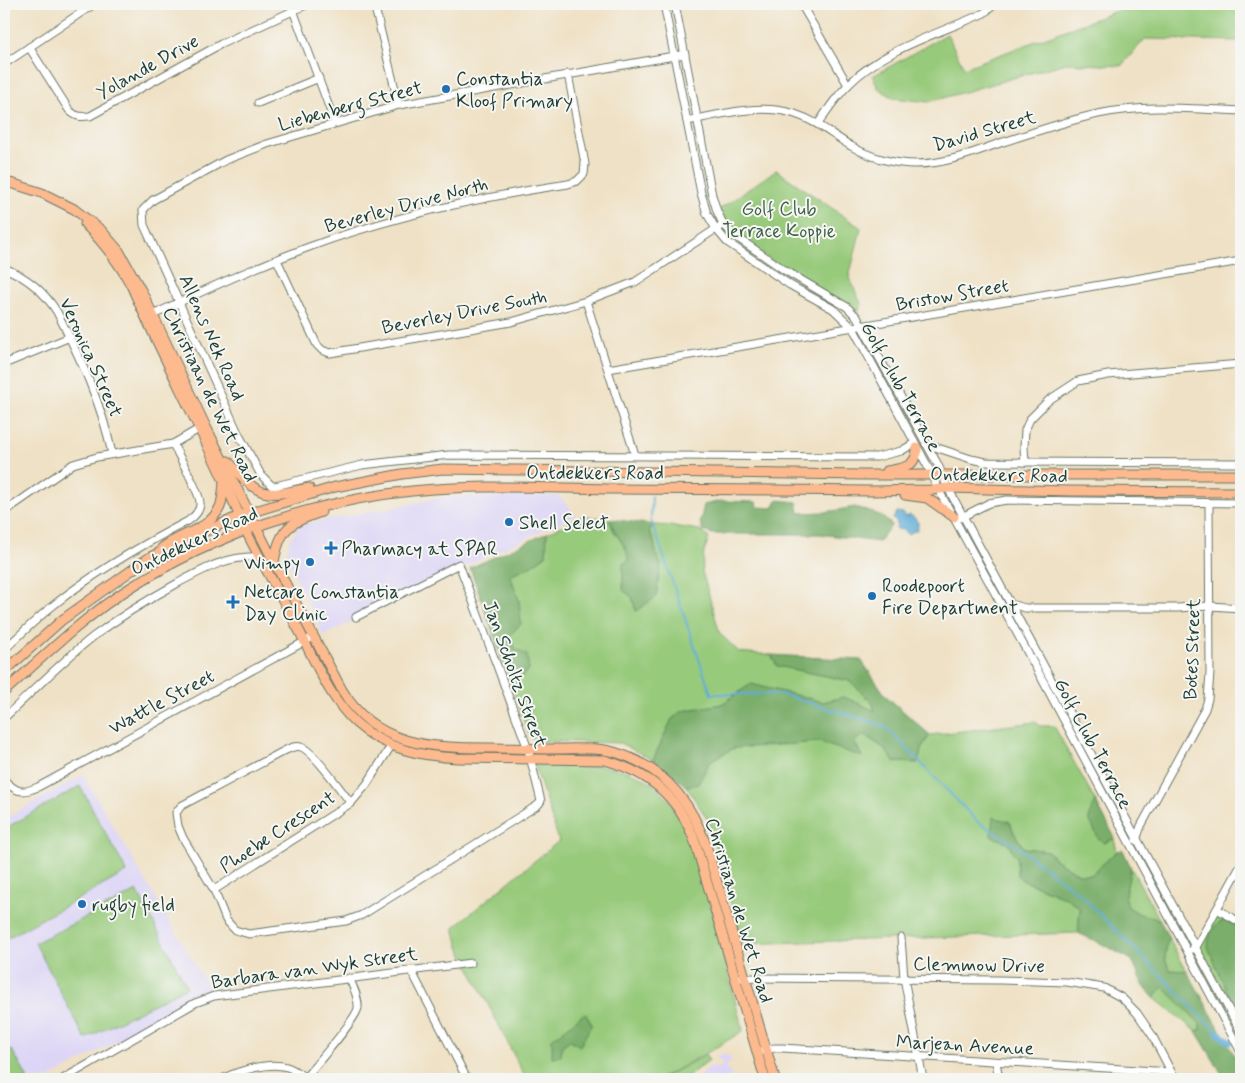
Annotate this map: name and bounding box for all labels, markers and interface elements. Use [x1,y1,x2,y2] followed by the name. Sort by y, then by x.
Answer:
[92,29,204,106] street label: Yolande Drive
[456,67,573,114] place label: Constantia Kloof Primary
[276,75,426,141] street label: Liebenberg Street
[440,83,452,95] marker: Constantia Kloof Primary
[930,105,1039,158] street label: David Street
[322,172,491,239] street label: Beverley Drive North
[722,197,836,244] park label: Golf Club Terrace Koppie
[173,271,251,405] street label: Allens Nek Road
[894,273,1011,318] street label: Bristow Street
[380,284,549,341] street label: Beverley Drive South
[53,294,128,421] street label: Veronica Street
[156,303,263,486] street label: Christiaan de Wet Road
[855,317,947,456] street label: Golf Club Terrace
[526,461,664,486] street label: Ontdekkers Road
[930,462,1068,489] street label: Ontdekkers Road
[127,501,262,582] street label: Ontdekkers Road
[519,511,609,536] place label: Shell Select
[503,516,515,528] marker: Shell Select
[341,537,498,562] place label: Pharmacy at SPAR
[325,542,337,554] marker: Pharmacy at SPAR
[244,551,300,577] place label: Wimpy
[304,556,316,568] marker: Wimpy
[882,574,1018,621] place label: Roodepoort Fire Department
[244,580,399,627] place label: Netcare Constantia Day Clinic
[866,590,878,602] marker: Roodepoort Fire Department
[226,595,240,609] marker: Netcare Constantia Day Clinic
[476,597,553,752] street label: Jan Scholtz Street
[1178,598,1207,700] street label: Botes Street
[105,664,219,741] street label: Wattle Street
[1048,674,1138,813] street label: Golf Club Terrace
[215,785,341,879] street label: Phoebe Crescent
[699,815,779,1006] street label: Christiaan de Wet Road
[92,893,175,921] place label: rugby field
[76,898,88,910] marker: rugby field
[209,942,419,995] street label: Barbara van Wyk Street
[913,952,1045,979] street label: Clemmow Drive
[895,1029,1034,1063] street label: Marjean Avenue

